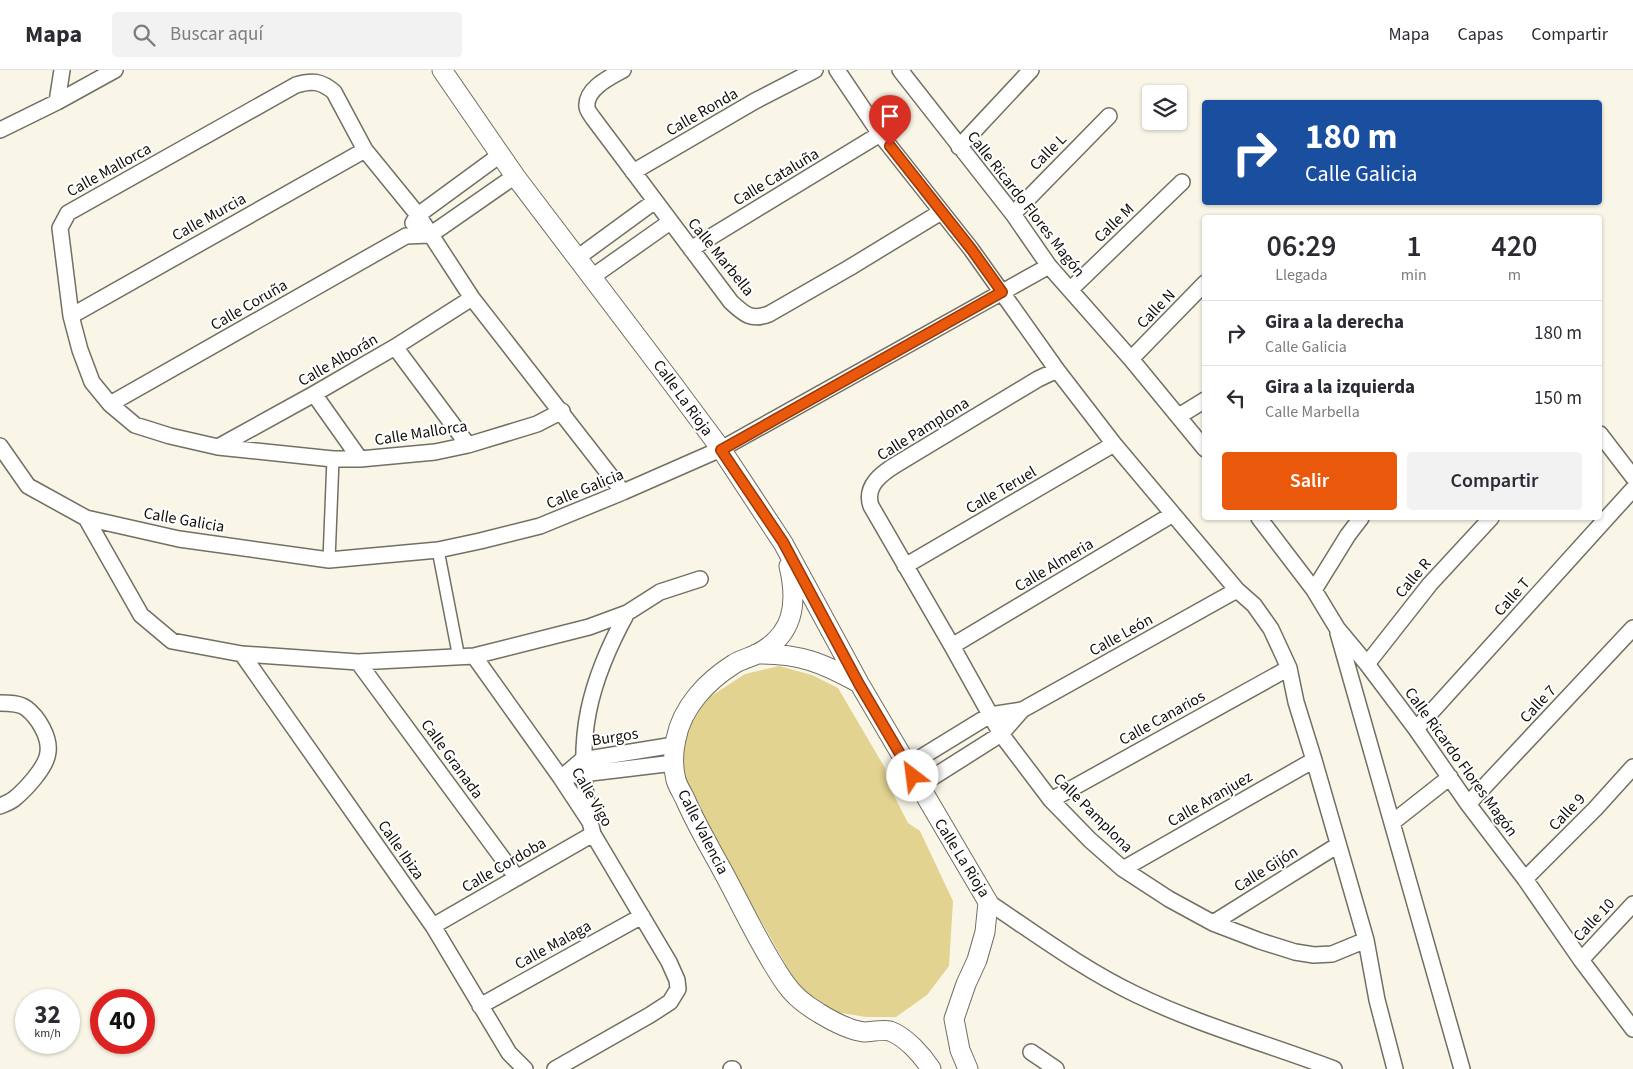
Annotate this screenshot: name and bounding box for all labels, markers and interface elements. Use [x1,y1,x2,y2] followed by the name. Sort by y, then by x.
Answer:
[112,12,462,57] search box
[25,17,82,52] text: Mapa
[130,21,158,49] icon: search
[170,21,263,48] text: Buscar aquí
[1389,22,1430,47] text: Mapa
[1458,22,1503,47] text: Capas
[1531,22,1608,47] text: Compartir
[662,83,742,141] street label: Calle Ronda
[1142,85,1187,130] map controls
[1142,85,1187,130] button: layers
[869,95,911,146] pin
[876,102,904,130] icon: arrive
[1305,112,1397,162] text: 180 m
[1222,120,1287,185] icon: right
[962,126,1090,282] street label: Calle Ricardo Flores Magón
[1025,128,1072,175] street label: Calle L
[63,138,155,202] street label: Calle Mallorca
[729,143,823,211] street label: Calle Cataluña
[1305,158,1417,190] text: Calle Galicia
[168,188,250,246] street label: Calle Murcia
[1089,198,1139,248] street label: Calle M
[683,213,759,301] street label: Calle Marbella
[1267,225,1336,268] text: 06:29
[1406,225,1422,268] text: 1
[1491,225,1537,268] text: 420
[1275,264,1328,286] text: Llegada
[1401,264,1427,286] text: min
[1508,264,1521,286] text: m
[207,274,291,336] street label: Calle Coruña
[1132,285,1180,333] street label: Calle N
[1265,309,1404,336] text: Gira a la derecha
[1222,319,1250,347] icon: right
[1534,320,1582,347] text: 180 m
[294,328,382,392] street label: Calle Alborán
[1265,336,1347,358] text: Calle Galicia
[648,355,718,441] street label: Calle La Rioja
[1265,374,1415,401] text: Gira a la izquierda
[1222,384,1250,412] icon: left
[1534,385,1582,412] text: 150 m
[873,392,973,466] street label: Calle Pamplona
[1265,401,1360,423] text: Calle Marbella
[373,415,469,451] street label: Calle Mallorca
[1222,452,1397,510] button: Salir
[1407,452,1582,510] button: Compartir
[962,461,1040,519] street label: Calle Teruel
[543,463,627,515] street label: Calle Galicia
[142,502,226,538] street label: Calle Galicia
[1011,533,1097,597] street label: Calle Almeria
[1390,553,1436,603] street label: Calle R
[1489,573,1536,621] street label: Calle T
[1085,609,1157,661] street label: Calle León
[1515,680,1561,728] street label: Calle 7
[1399,683,1523,841] street label: Calle Ricardo Flores Magón
[1115,685,1209,751] street label: Calle Canarios
[416,715,488,803] street label: Calle Granada
[590,722,640,752] street label: Burgos
[886,749,938,801] position arrow
[566,763,618,831] street label: Calle Vigo
[1164,766,1257,832] street label: Calle Aranjuez
[1048,768,1138,858] street label: Calle Pamplona
[672,786,734,878] street label: Calle Valencia
[1544,788,1590,836] street label: Calle 9
[929,814,995,902] street label: Calle La Rioja
[372,816,430,884] street label: Calle Ibiza
[458,832,550,898] street label: Calle Cordoba
[1230,841,1302,897] street label: Calle Gijón
[1568,893,1620,947] street label: Calle 10
[511,915,595,975] street label: Calle Malaga
[90,989,155,1054] speed limit sign: 40
[34,997,61,1033] text: 32
[34,1025,61,1042] text: km/h

